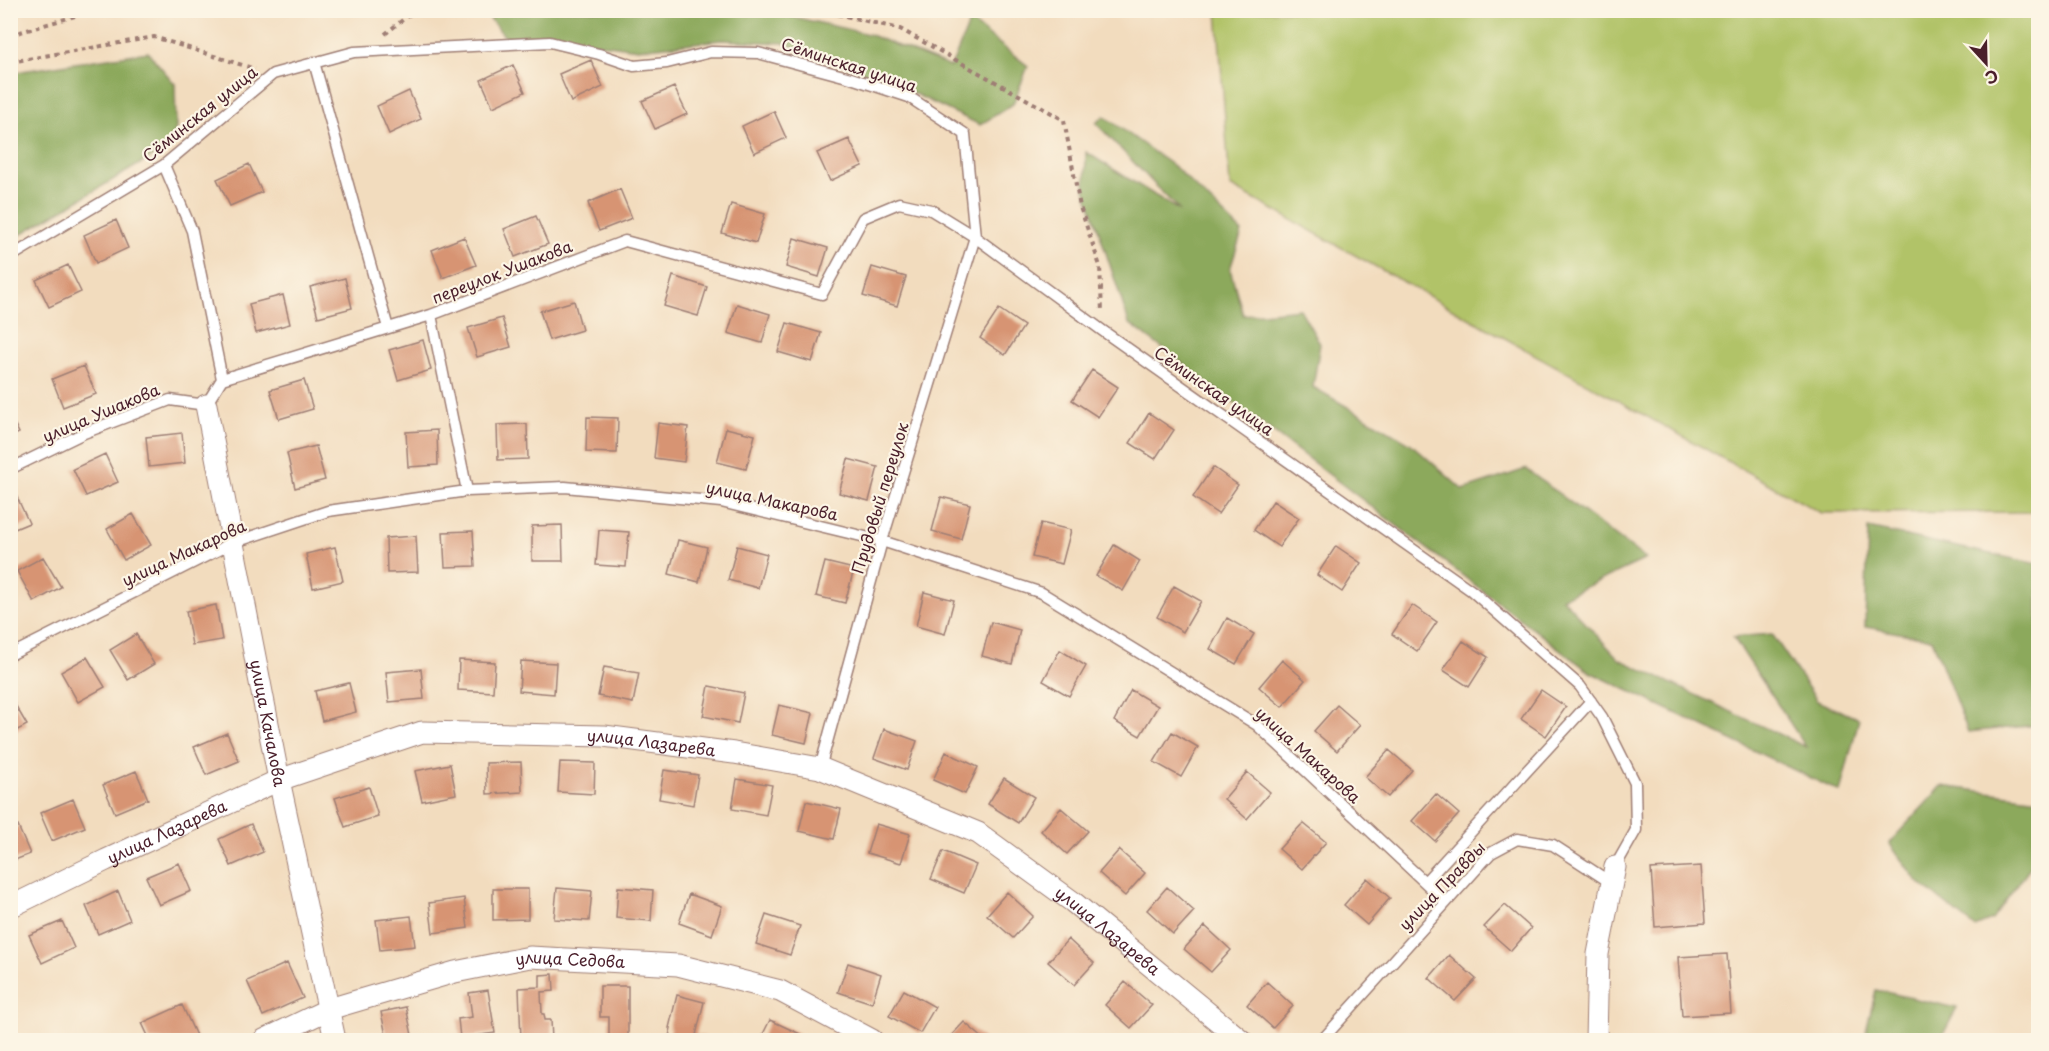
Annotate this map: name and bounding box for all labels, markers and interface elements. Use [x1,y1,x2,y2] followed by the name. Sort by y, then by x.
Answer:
[778,31,920,97] street label: Сёминская улица
[1956,33,2016,93] north arrow
[137,59,262,167] street label: Сёминская улица
[1982,64,2002,91] text: С
[428,233,575,309] street label: переулок Ушакова
[1150,340,1279,441] street label: Сёминская улица
[38,377,163,448] street label: улица Ушакова
[845,418,914,577] street label: Прудовый переулок
[704,474,841,526] street label: улица Макарова
[118,513,250,591] street label: улица Макарова
[245,657,293,789] street label: улица Качалова
[1251,700,1367,808] street label: улица Макарова
[587,723,717,761] street label: улица Лазарева
[103,793,230,869] street label: улица Лазарева
[1393,835,1490,935] street label: улица Правды
[1051,880,1166,980] street label: улица Лазарева
[513,944,626,973] street label: улица Седова

